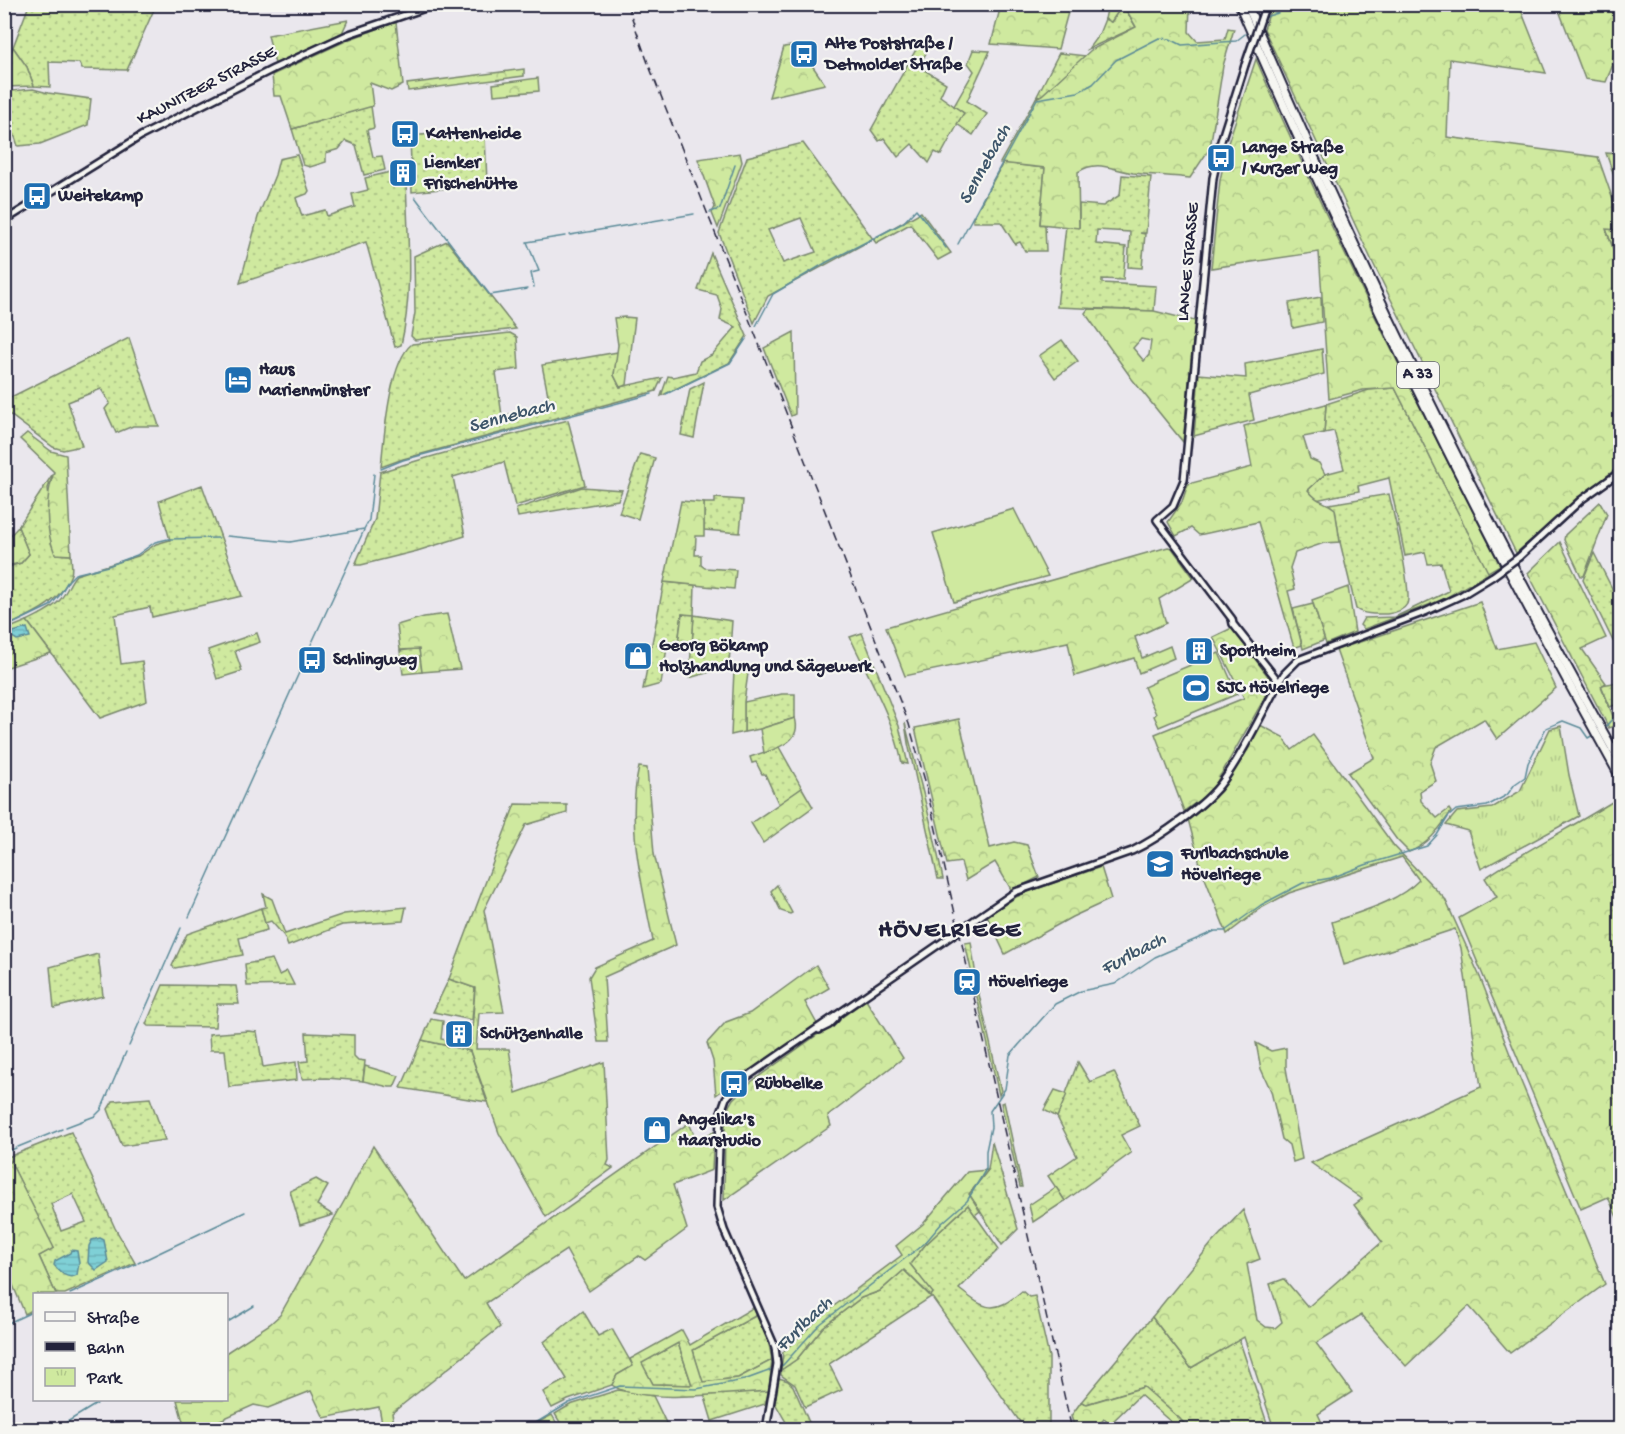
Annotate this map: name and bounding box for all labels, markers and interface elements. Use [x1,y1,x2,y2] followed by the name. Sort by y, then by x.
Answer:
[823,34,963,76] place label: Alte Poststraße / Detmolder Straße
[788,38,820,70] bus stop icon: Alte Poststraße / Detmolder Straße
[134,41,281,130] street label: KAUNITZER STRASSE
[389,118,421,150] bus stop icon: Kattenheide
[955,121,1018,209] water label: Sennebach
[425,124,522,145] place label: Kattenheide
[1241,138,1344,180] place label: Lange Straße / Kurzer Weg
[1205,142,1237,174] bus stop icon: Lange Straße / Kurzer Weg
[423,153,518,195] place label: Liemker Frischehütte
[387,157,419,189] building icon: Liemker Frischehütte
[21,180,53,212] bus stop icon: Weitekamp
[57,186,143,207] place label: Weitekamp
[1173,201,1205,322] street label: LANGE STRASSE
[259,360,372,402] place label: Haus Marienmünster
[1397,362,1439,388] road number: A 33
[222,364,254,396] hotel icon: Haus Marienmünster
[466,394,558,440] water label: Sennebach
[1183,635,1215,667] building icon: Sportheim
[659,636,874,678] place label: Georg Bökamp Holzhandlung und Sägewerk
[622,640,654,672] shop icon: Georg Bökamp Holzhandlung und Sägewerk
[1220,641,1296,662] place label: Sportheim
[296,644,328,676] bus stop icon: Schlingweg
[333,650,417,671] place label: Schlingweg
[1180,672,1212,704] sports icon: SJC Hövelriege
[1217,678,1330,699] place label: SJC Hövelriege
[1180,844,1289,886] place label: Furlbachschule Hövelriege
[1144,848,1176,880] school or university icon: Furlbachschule Hövelriege
[878,917,1022,946] district label: HÖVELRIEGE
[1098,928,1171,982] water label: Furlbach
[951,966,983,998] station icon: Hövelriege
[988,972,1069,993] place label: Hövelriege
[443,1018,475,1050] building icon: Schützenhalle
[480,1024,583,1045] place label: Schützenhalle
[718,1068,750,1100] bus stop icon: Rübbelke
[754,1074,823,1095] place label: Rübbelke
[677,1110,762,1152] place label: Angelika's Haarstudio
[641,1114,673,1146] shop icon: Angelika's Haarstudio
[772,1292,838,1358] water label: Furlbach
[33,1293,228,1401] legend
[87,1309,140,1330] text: Straße
[86,1339,125,1360] text: Bahn
[86,1369,123,1390] text: Park

